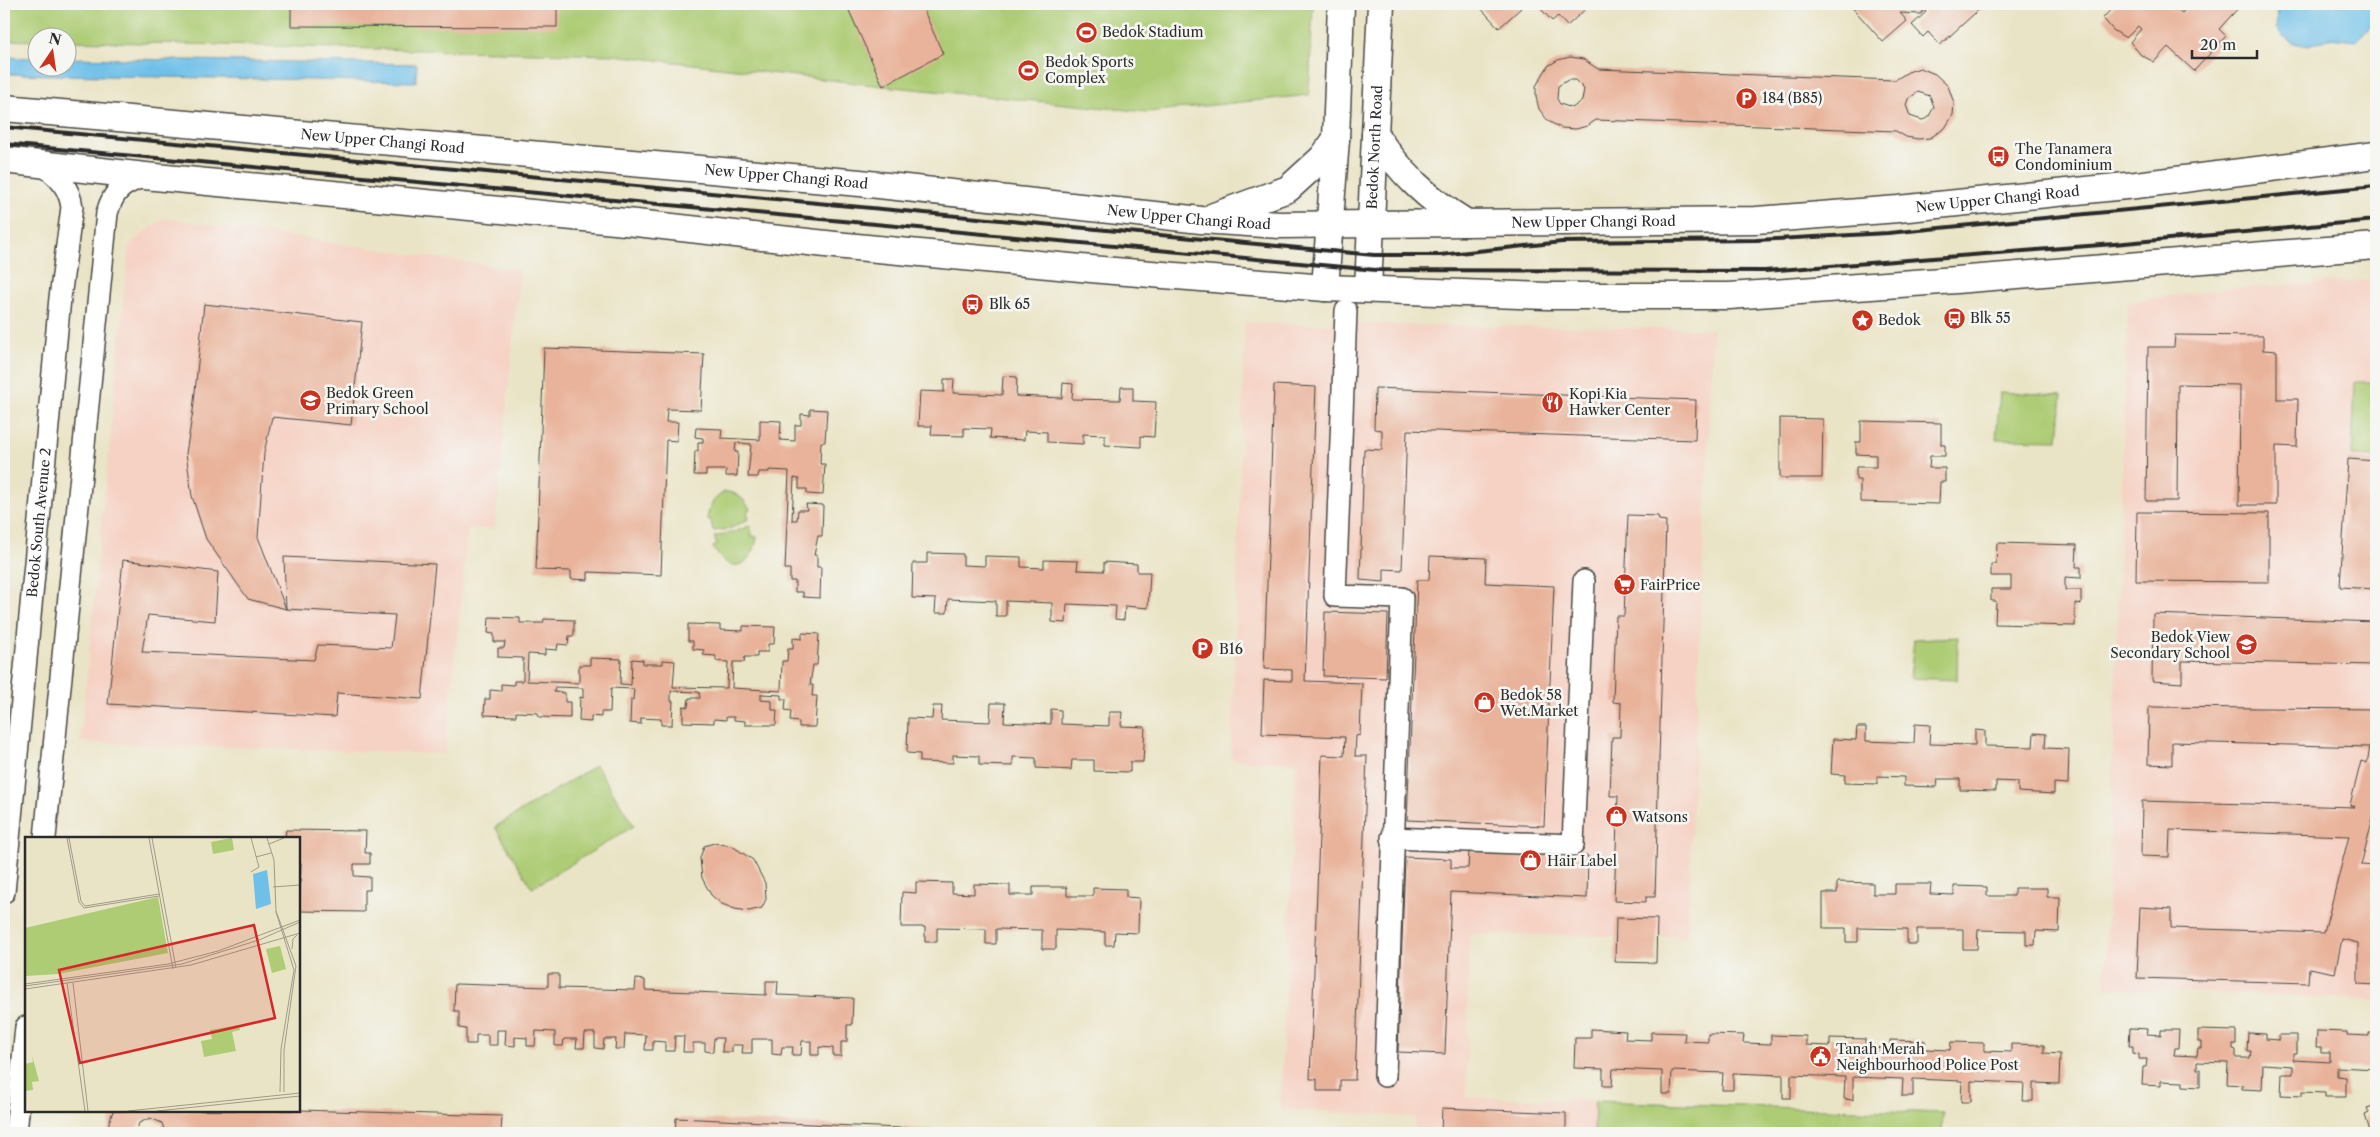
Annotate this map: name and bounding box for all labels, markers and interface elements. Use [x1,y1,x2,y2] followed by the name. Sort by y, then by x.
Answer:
[1074,20,1098,44] sports icon: Bedok Stadium
[1102,23,1203,41] place label: Bedok Stadium
[28,28,78,78] north arrow
[2192,28,2258,60] scale bar
[47,29,63,49] text: N
[2200,35,2236,54] text: 20 m
[1045,53,1134,87] place label: Bedok Sports Complex
[1017,58,1041,82] sports icon: Bedok Sports Complex
[1363,84,1386,210] street label: Bedok North Road
[1734,86,1758,110] parking icon: 184 (B85)
[1762,89,1822,107] place label: 184 (B85)
[300,125,466,157] street label: New Upper Changi Road
[2015,140,2113,174] place label: The Tanamera Condominium
[1987,145,2011,169] bus stop icon: The Tanamera Condominium
[703,160,869,193] street label: New Upper Changi Road
[1915,182,2081,216] street label: New Upper Changi Road
[1106,201,1272,233] street label: New Upper Changi Road
[1511,212,1676,232] street label: New Upper Changi Road
[961,292,985,316] bus stop icon: Blk 65
[989,295,1030,313] place label: Blk 65
[1942,306,1966,330] bus stop icon: Blk 55
[1850,308,1874,332] place icon: Bedok
[1970,309,2011,327] place label: Blk 55
[1878,311,1922,329] place label: Bedok
[326,384,429,418] place label: Bedok Green Primary School
[1569,385,1670,419] place label: Kopi Kia Hawker Center
[298,389,322,413] school or university icon: Bedok Green Primary School
[1541,390,1565,414] restaurant icon: Kopi Kia Hawker Center
[23,447,55,598] street label: Bedok South Avenue 2
[1612,573,1636,597] supermarket icon: FairPrice
[1640,576,1701,594] place label: FairPrice
[2110,628,2230,662] place label: Bedok View Secondary School
[2234,633,2258,657] school or university icon: Bedok View Secondary School
[1191,637,1215,661] parking icon: B16
[1219,640,1243,658] place label: B16
[1499,686,1578,720] place label: Bedok 58 Wet.Market
[1472,691,1496,715] shop icon: Bedok 58 Wet.Market
[1604,805,1628,829] shop icon: Watsons
[1631,808,1688,826] place label: Watsons
[25,837,300,1112] inset map
[1519,849,1543,873] shop icon: Hair Label
[1547,852,1617,870] place label: Hair Label
[1836,1040,2019,1074] place label: Tanah Merah Neighbourhood Police Post
[1808,1045,1832,1069] public building icon: Tanah Merah Neighbourhood Police Post

